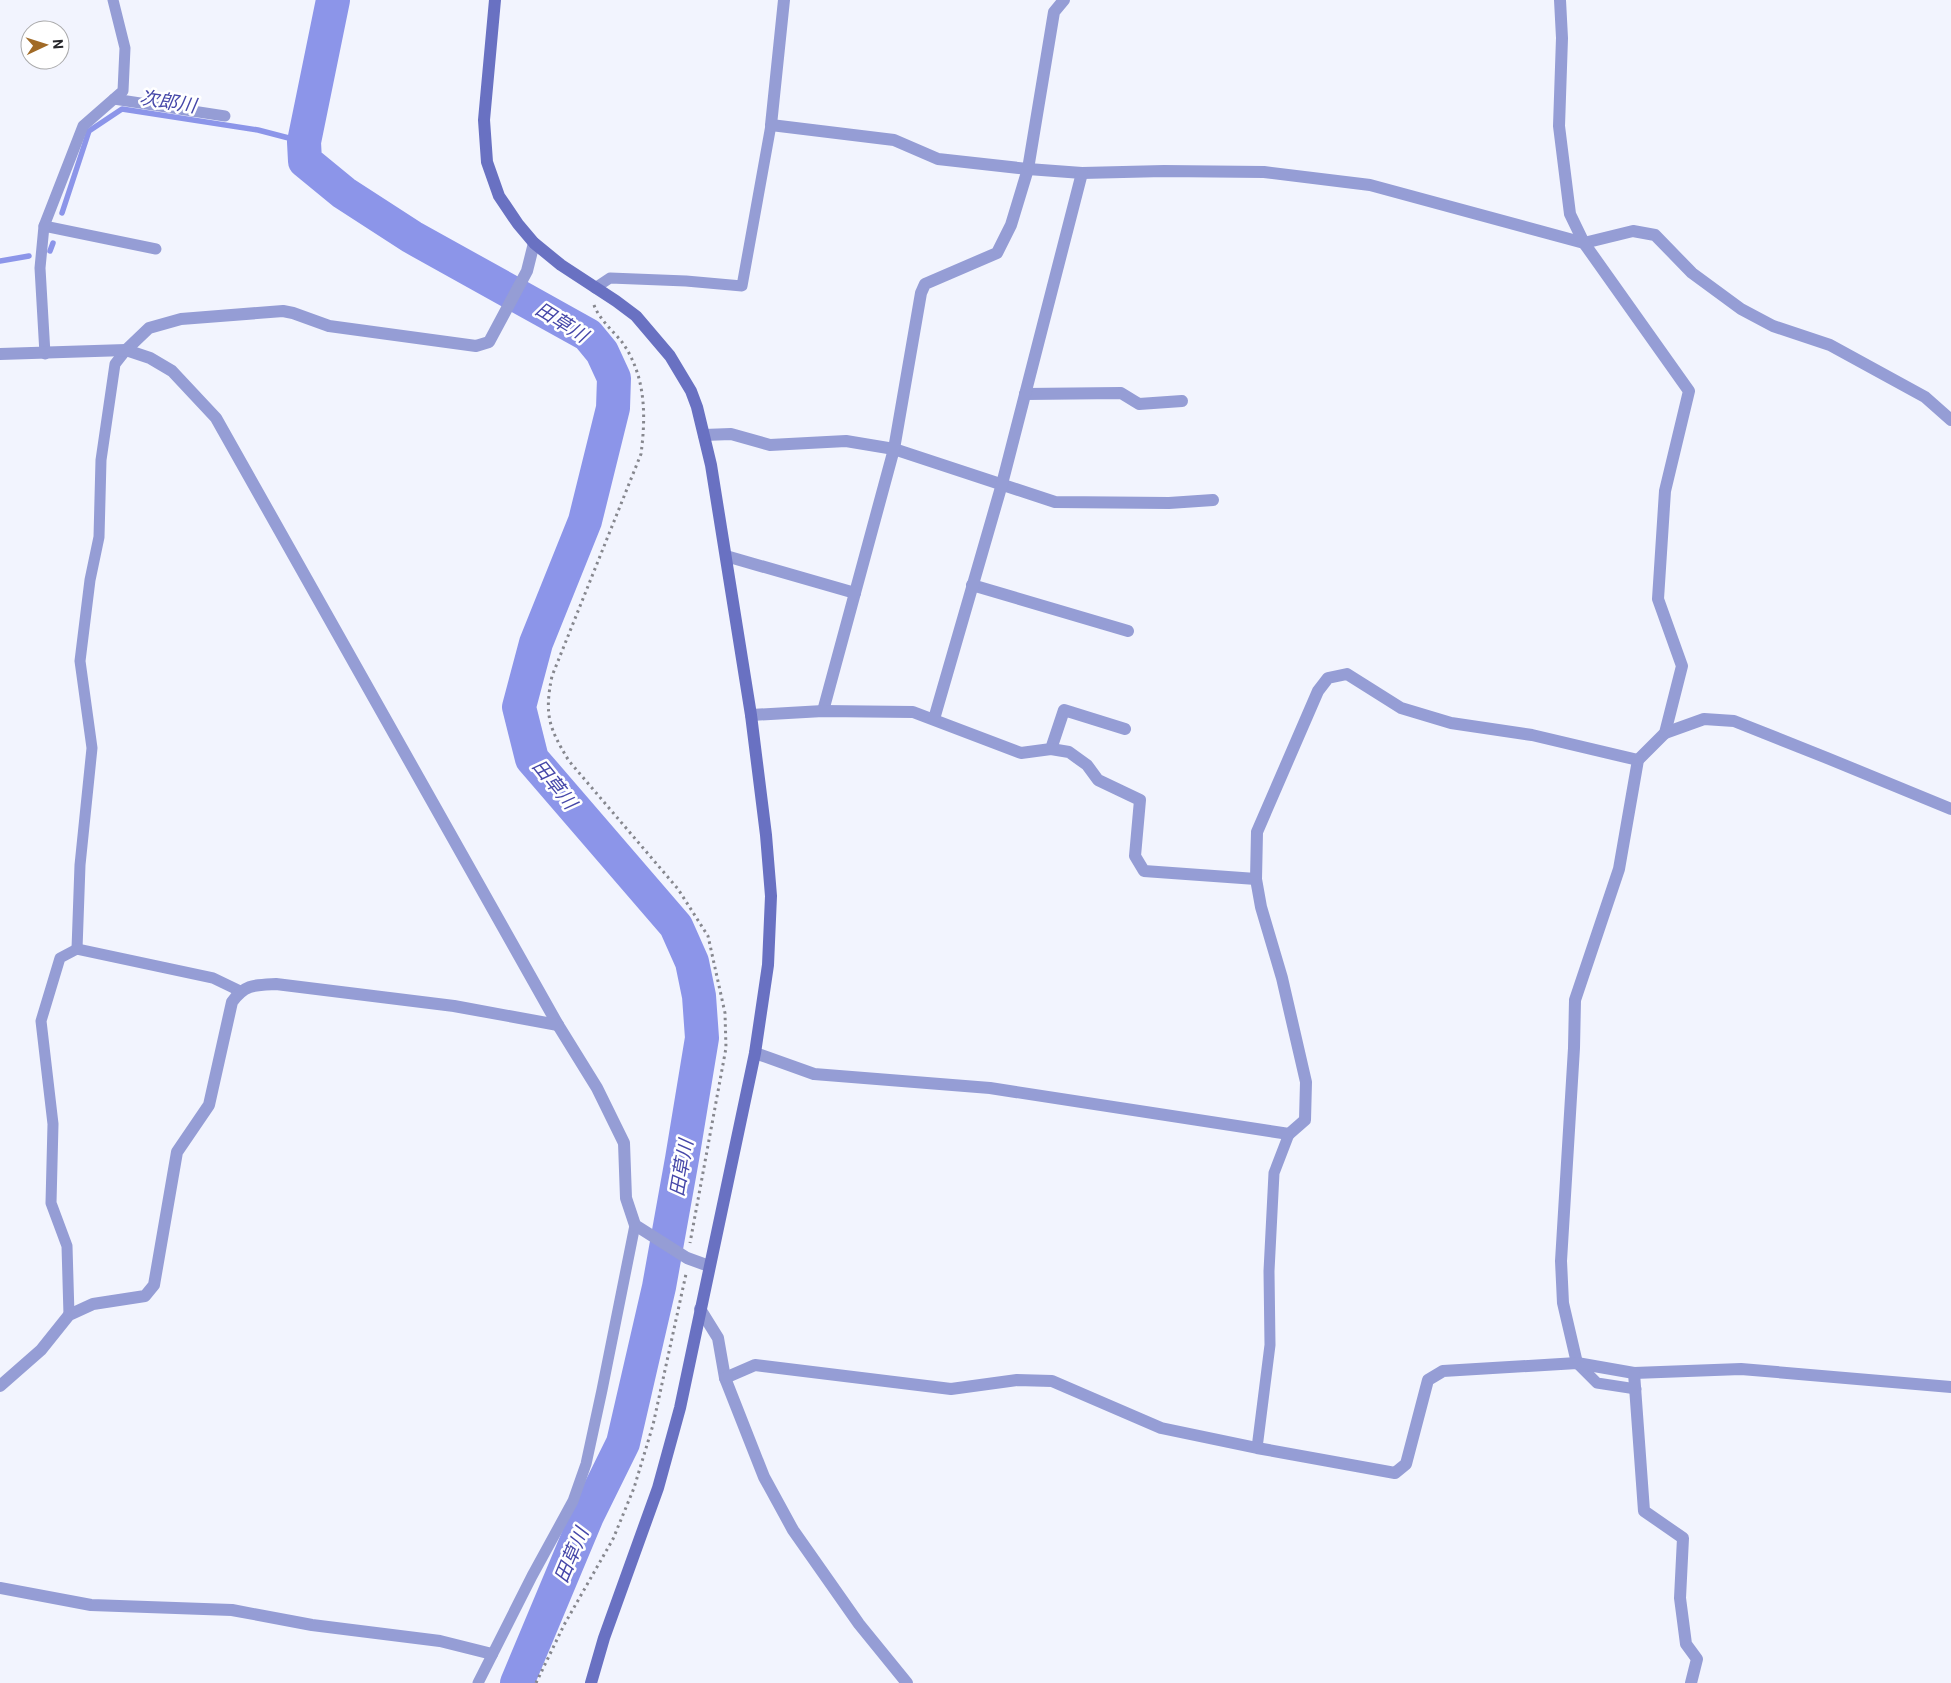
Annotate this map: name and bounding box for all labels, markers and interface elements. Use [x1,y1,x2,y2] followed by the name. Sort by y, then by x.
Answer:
[20,20,70,70] north arrow
[50,39,66,50] text: N
[138,86,200,118] water label: 次郎川
[531,298,594,348] water label: 田草川
[528,755,583,815] water label: 田草川
[665,1136,698,1198] water label: 田草川
[550,1523,594,1586] water label: 田草川

